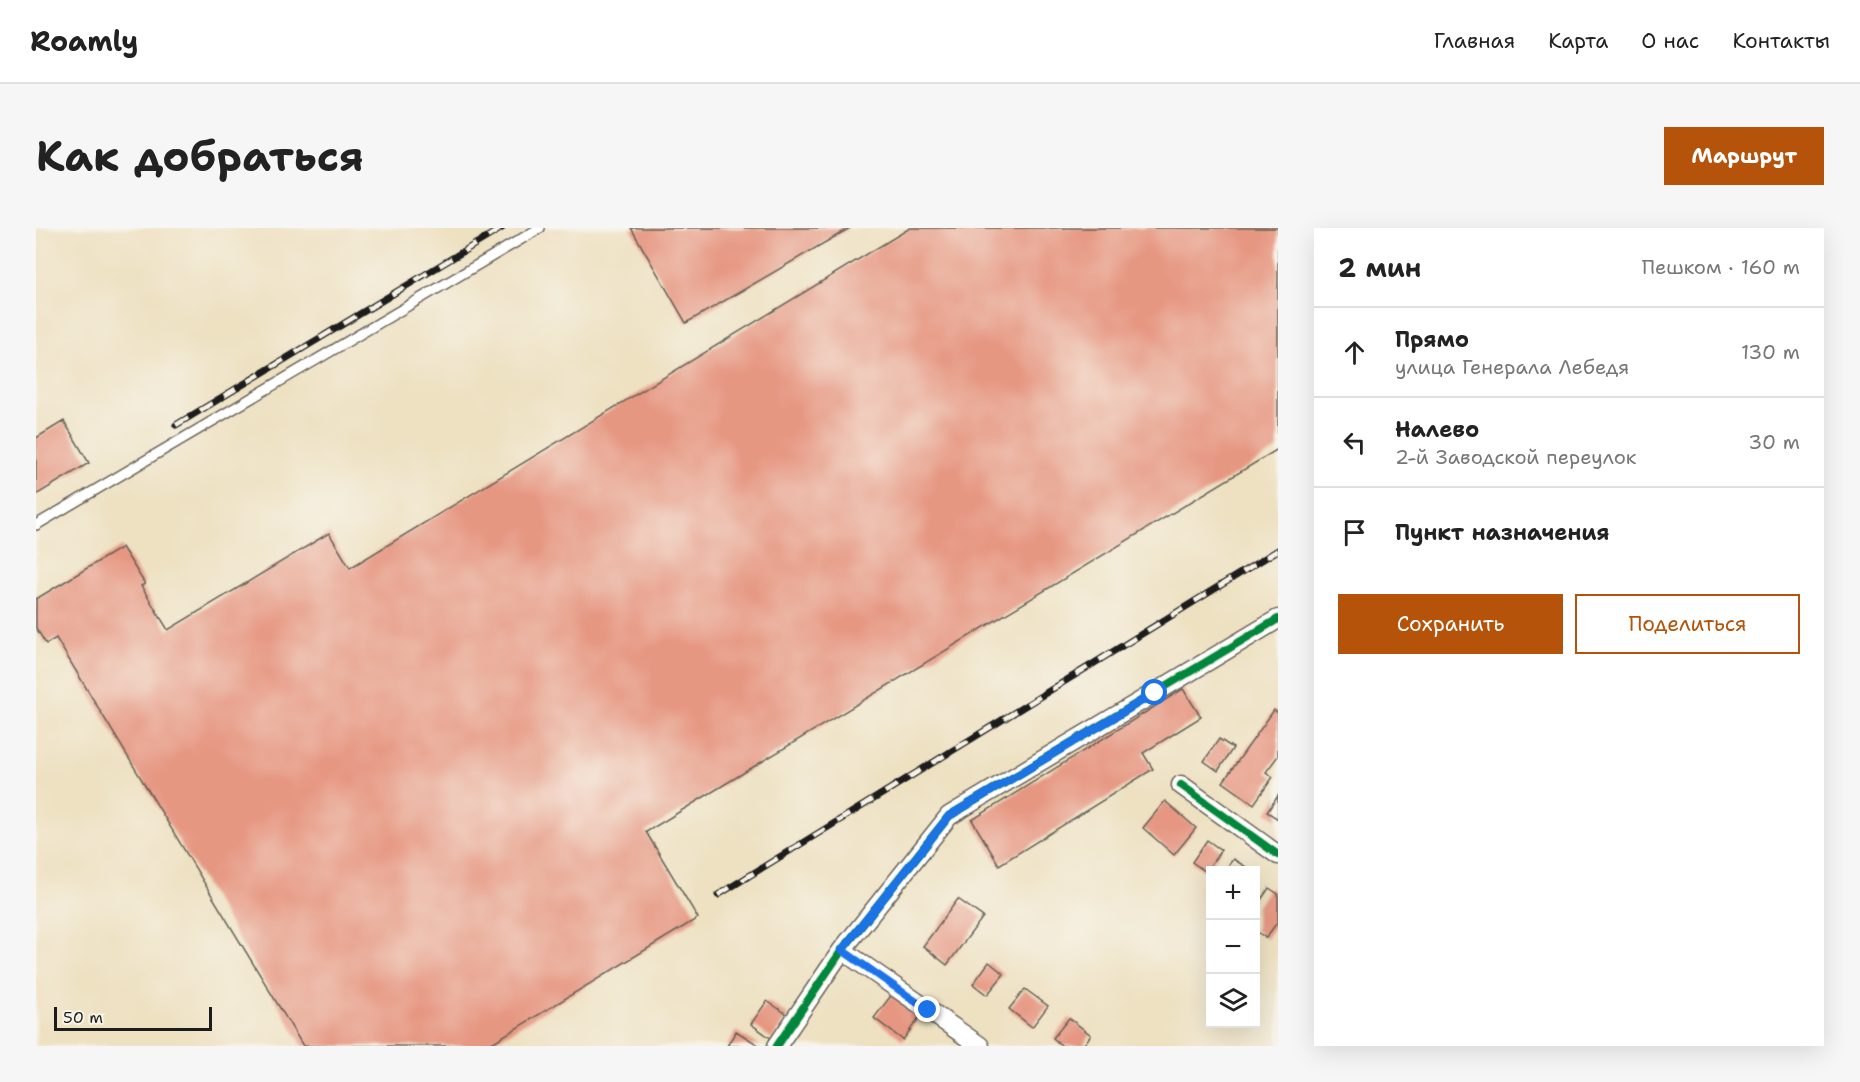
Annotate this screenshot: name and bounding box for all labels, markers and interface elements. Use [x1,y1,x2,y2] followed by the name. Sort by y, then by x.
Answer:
[30,22,138,60] text: Roamly
[1434,27,1515,55] text: Главная
[1548,27,1608,55] text: Карта
[1641,27,1699,55] text: О нас
[1732,27,1830,55] text: Контакты
[1664,127,1824,185] button: Маршрут
[36,128,364,184] text: Как добраться
[1338,250,1421,285] text: 2 мин
[1642,254,1800,280] text: Пешком · 160 m
[1395,325,1469,354] text: Прямо
[1338,336,1371,369] icon: ahead
[1741,339,1800,365] text: 130 m
[1395,354,1629,380] text: улица Генерала Лебедя
[1395,415,1479,444] text: Налево
[1338,426,1371,459] icon: left
[1748,429,1800,455] text: 30 m
[1395,444,1636,470] text: 2-й Заводской переулок
[1338,516,1371,549] icon: arrive
[1395,518,1609,547] text: Пункт назначения
[1338,594,1563,654] button: Сохранить
[1575,594,1800,654] button: Поделиться
[1141,679,1167,705] route start
[1206,866,1260,1028] map controls
[1206,866,1260,920] button: +
[1206,920,1260,974] button: −
[1206,974,1260,1028] button: layers
[914,996,940,1022] route end
[54,1004,212,1032] scale bar
[63,1007,103,1028] text: 50 m

